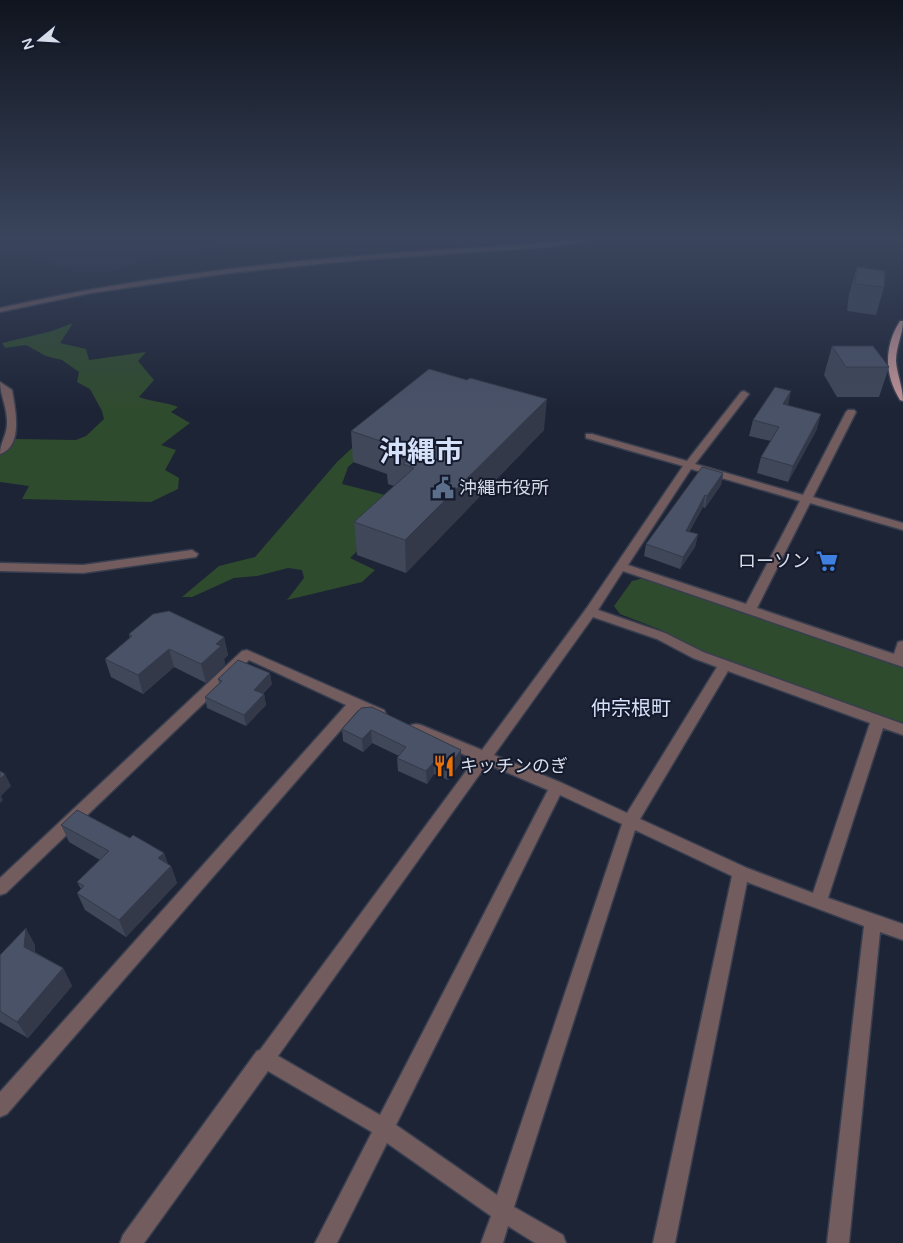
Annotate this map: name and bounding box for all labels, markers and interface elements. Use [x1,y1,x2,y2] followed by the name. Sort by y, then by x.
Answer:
[15,15,65,65] north arrow
[18,36,38,52] text: N
[379,435,463,469] district label: 沖縄市
[430,475,456,501] public building icon: 沖縄市役所
[459,477,549,499] place label: 沖縄市役所
[814,548,840,574] supermarket icon: ローソン
[738,550,810,572] place label: ローソン
[591,697,671,721] district label: 仲宗根町
[431,753,457,779] restaurant icon: キッチンのぎ
[460,755,568,777] place label: キッチンのぎ

